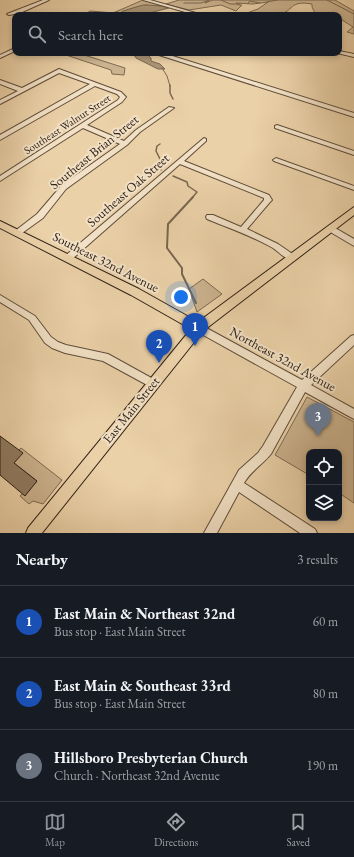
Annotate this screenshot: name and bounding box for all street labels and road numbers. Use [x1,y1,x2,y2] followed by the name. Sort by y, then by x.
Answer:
[21,90,114,157] street label: Southeast Walnut Street
[46,111,142,193] street label: Southeast Brian Street
[83,150,173,230] street label: Southeast Oak Street
[50,228,162,296] street label: Southeast 32nd Avenue
[227,323,339,395] street label: Northeast 32nd Avenue
[99,373,163,447] street label: East Main Street

